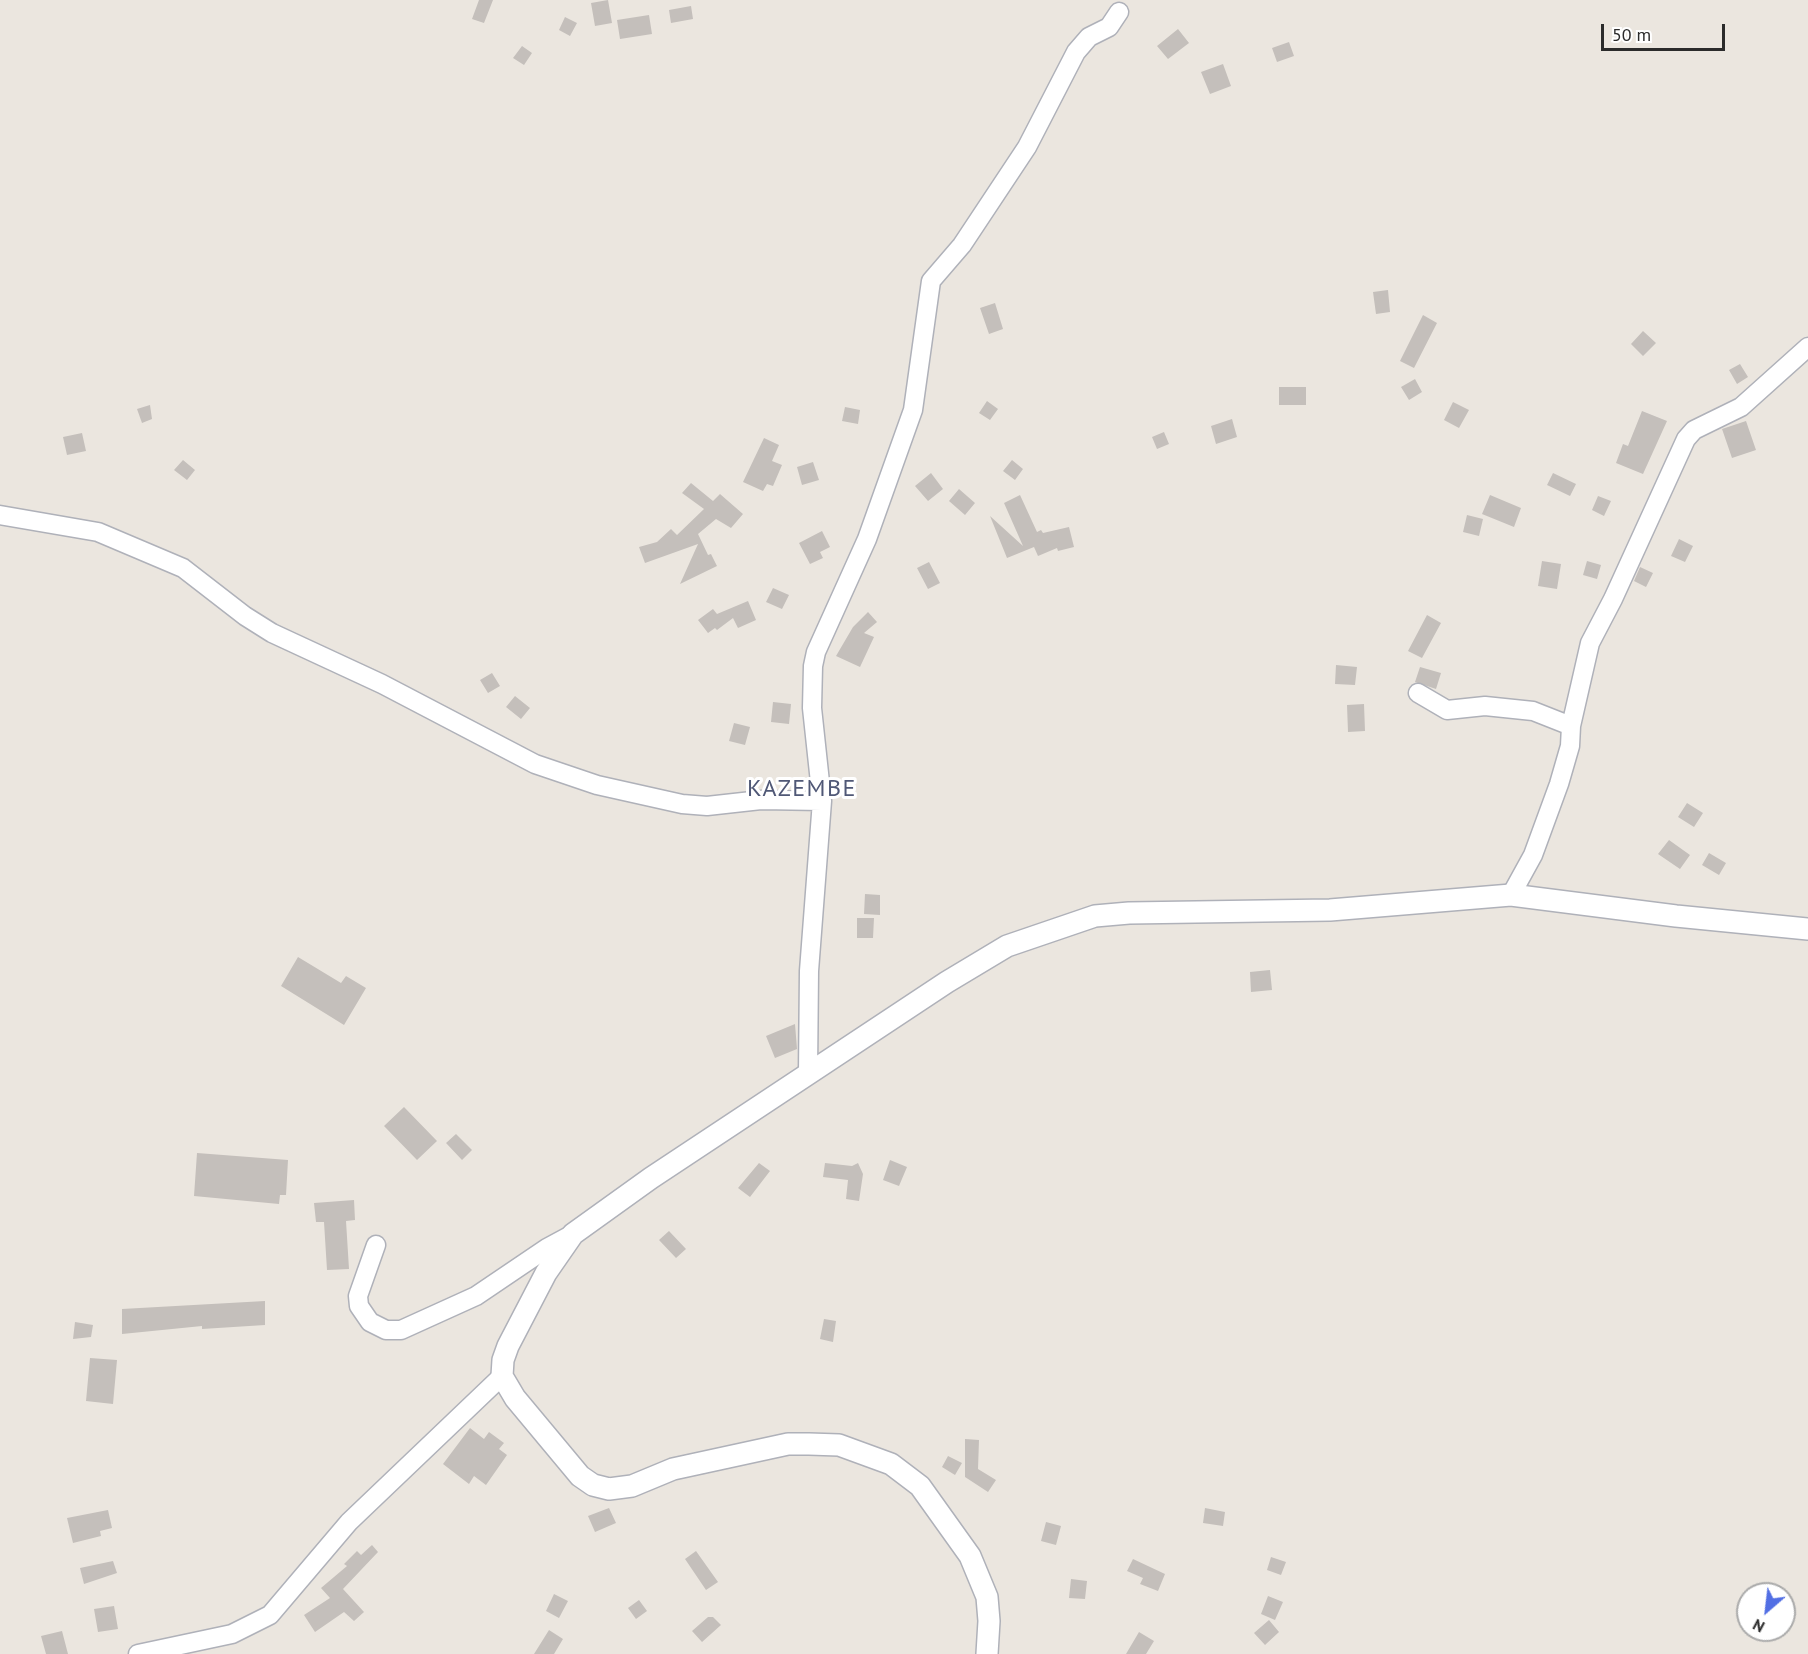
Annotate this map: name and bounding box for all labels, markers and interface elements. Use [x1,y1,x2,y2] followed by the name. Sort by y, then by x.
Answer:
[1604,12,1728,50] scale bar
[1612,23,1651,46] text: 50 m
[747,775,857,803] district label: KAZEMBE
[1736,1582,1796,1642] north arrow
[1749,1615,1768,1637] text: N

